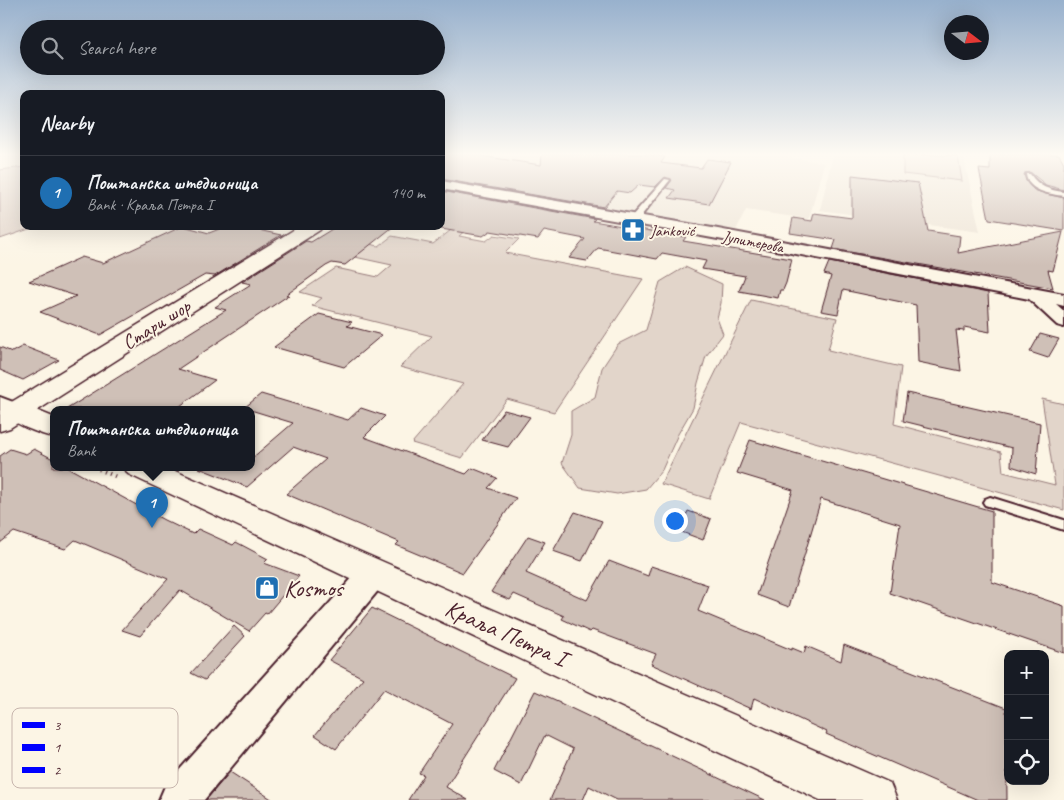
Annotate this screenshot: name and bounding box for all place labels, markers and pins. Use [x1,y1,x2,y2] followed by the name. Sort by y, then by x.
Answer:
[620,217,646,243] pharmacy icon: Janković
[649,221,697,241] place label: Janković
[136,487,168,528] pin: 1
[284,573,345,603] place label: Kosmos
[254,575,280,601] shop icon: Kosmos

